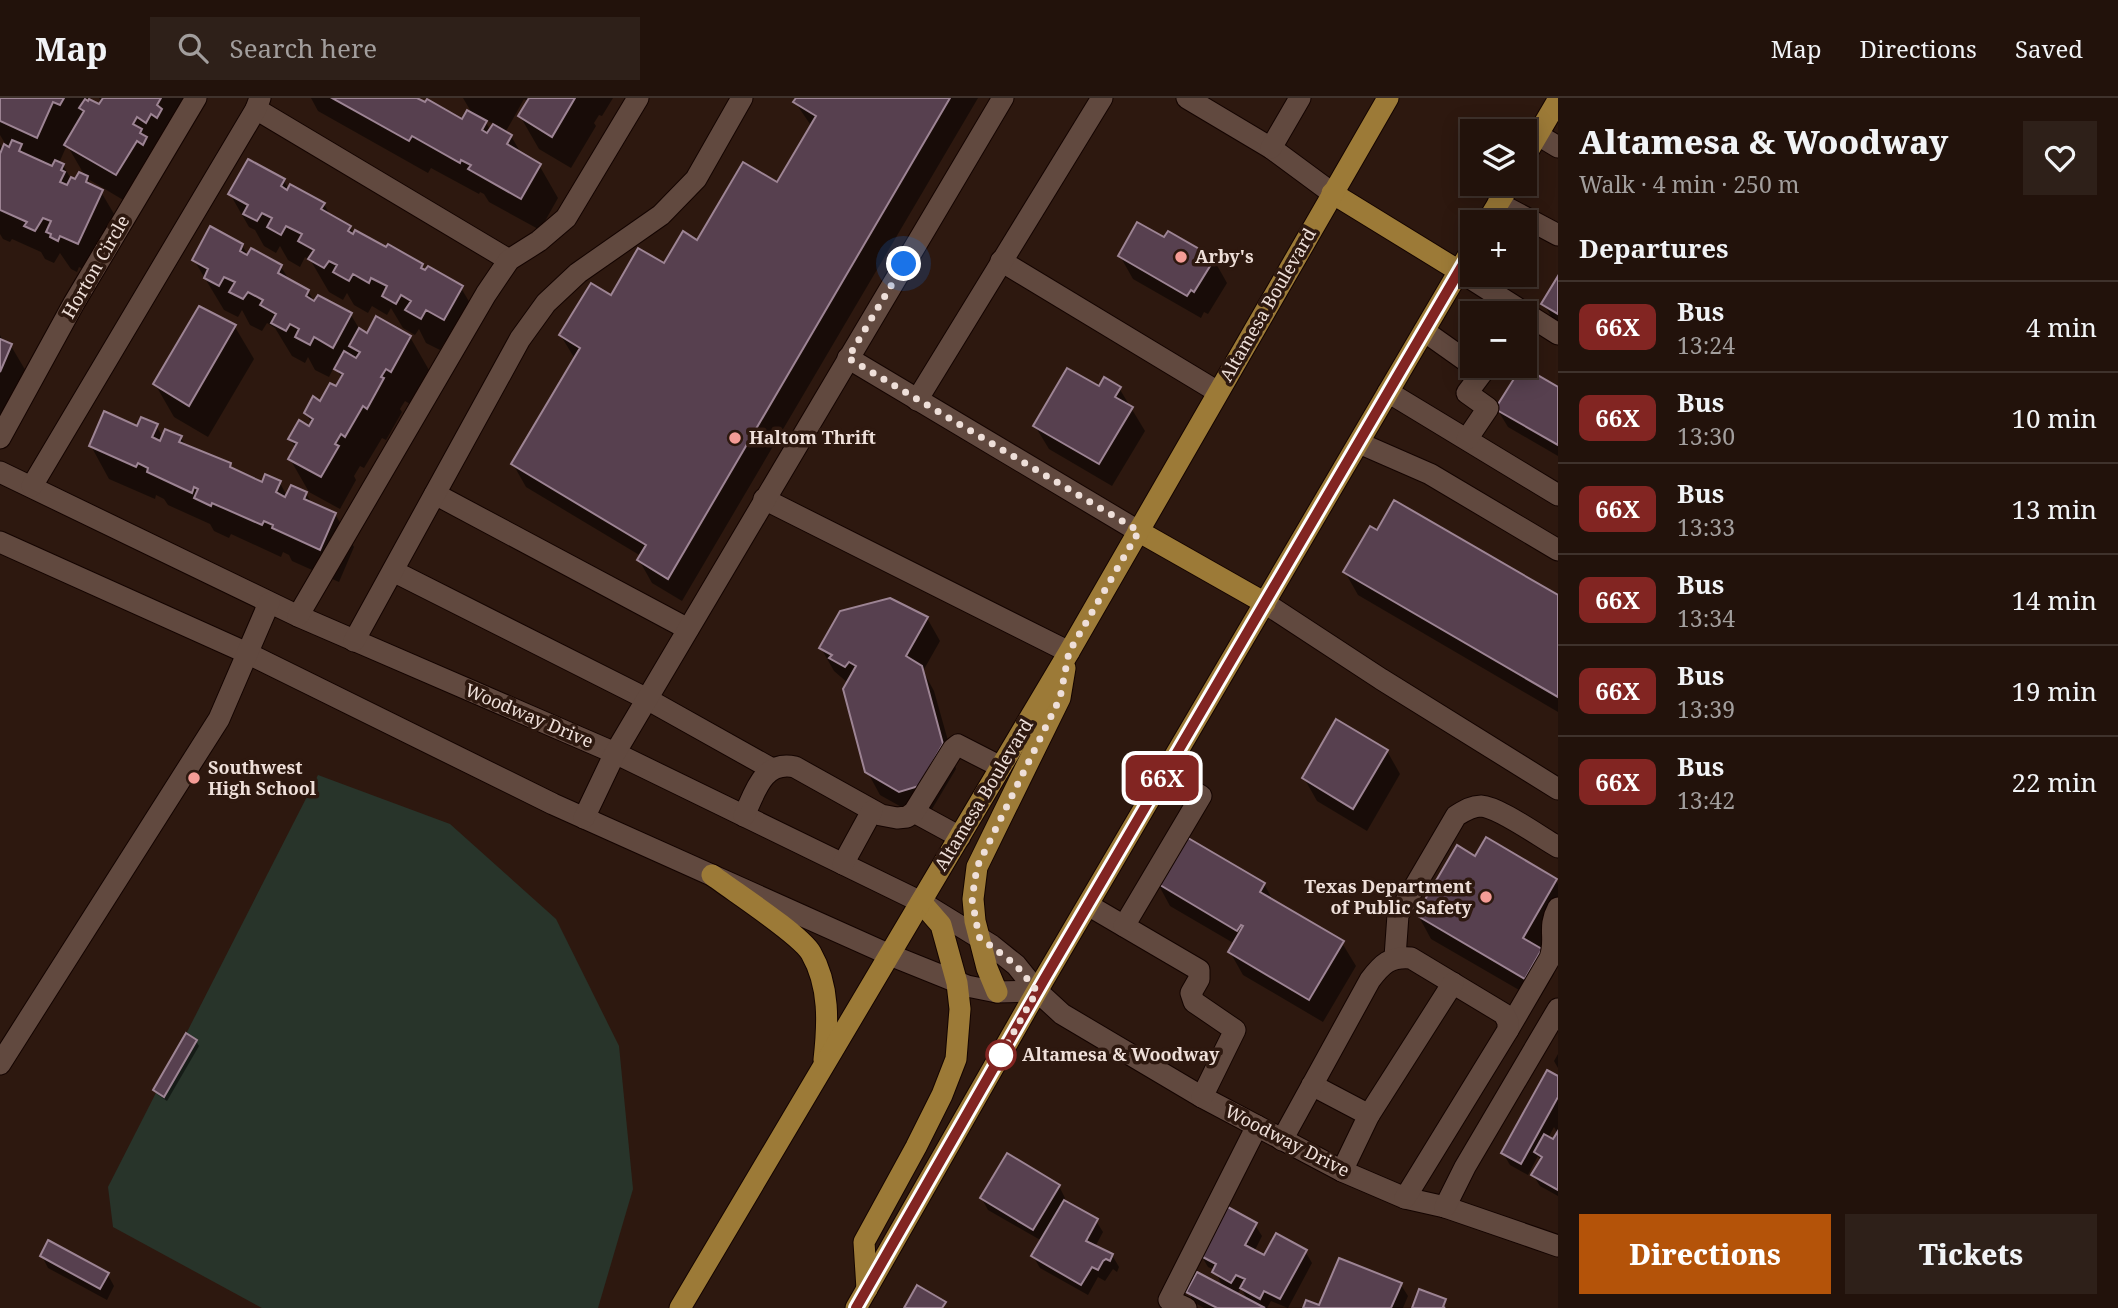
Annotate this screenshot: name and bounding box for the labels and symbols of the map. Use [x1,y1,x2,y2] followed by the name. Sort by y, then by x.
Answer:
[56,210,134,323] street label: Horton Circle
[1213,224,1321,385] street label: Altamesa Boulevard
[1195,244,1254,268] place label: Arby's
[886,246,921,281] your location
[1173,249,1189,265] marker: Arby's
[749,425,876,449] place label: Haltom Thrift
[727,430,743,446] marker: Haltom Thrift
[462,677,597,753] street label: Woodway Drive
[928,714,1038,875] street label: Altamesa Boulevard
[208,755,317,800] place label: Southwest High School
[1122,755,1202,801] line badge: 66X
[186,770,202,786] marker: Southwest High School
[1304,874,1473,919] place label: Texas Department of Public Safety
[1478,889,1494,905] marker: Texas Department of Public Safety
[986,1040,1016,1070] marker: Altamesa & Woodway
[1022,1042,1220,1066] place label: Altamesa & Woodway
[1221,1098,1354,1182] street label: Woodway Drive

